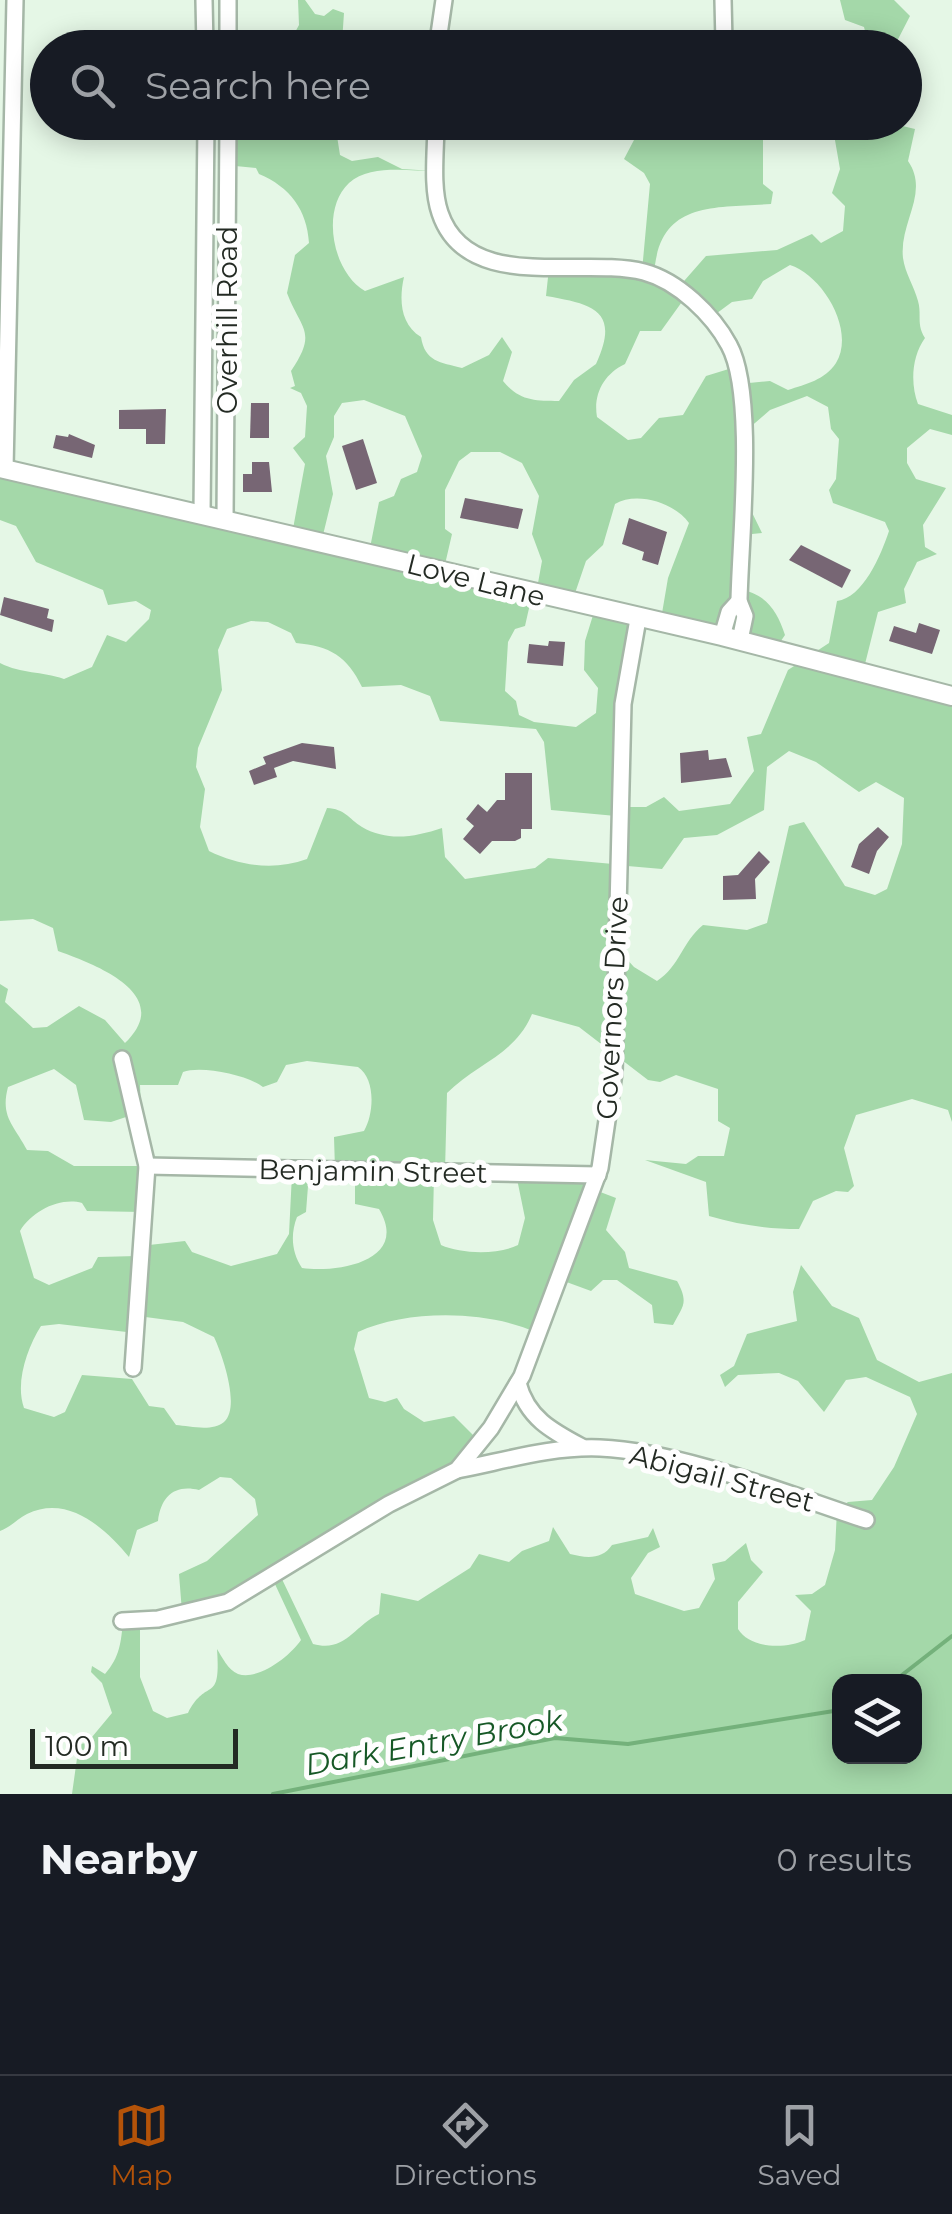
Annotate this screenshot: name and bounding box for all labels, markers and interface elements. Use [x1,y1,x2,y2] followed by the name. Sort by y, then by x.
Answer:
[30,30,922,140] search box
[65,58,120,113] icon: search
[145,62,371,109] text: Search here
[210,226,244,414] street label: Overhill Road
[403,546,549,614] street label: Love Lane
[589,896,635,1120] street label: Governors Drive
[258,1152,488,1190] street label: Benjamin Street
[626,1437,818,1519] street label: Abigail Street
[832,1674,922,1764] map controls
[832,1674,922,1764] button: layers
[302,1701,567,1783] water label: Dark Entry Brook
[30,1724,238,1768] scale bar
[45,1729,129,1763] text: 100 m
[40,1833,197,1885] text: Nearby
[777,1840,912,1879] text: 0 results
[110,2098,173,2192] tab: Map
[393,2098,537,2192] tab: Directions
[757,2098,842,2192] tab: Saved

